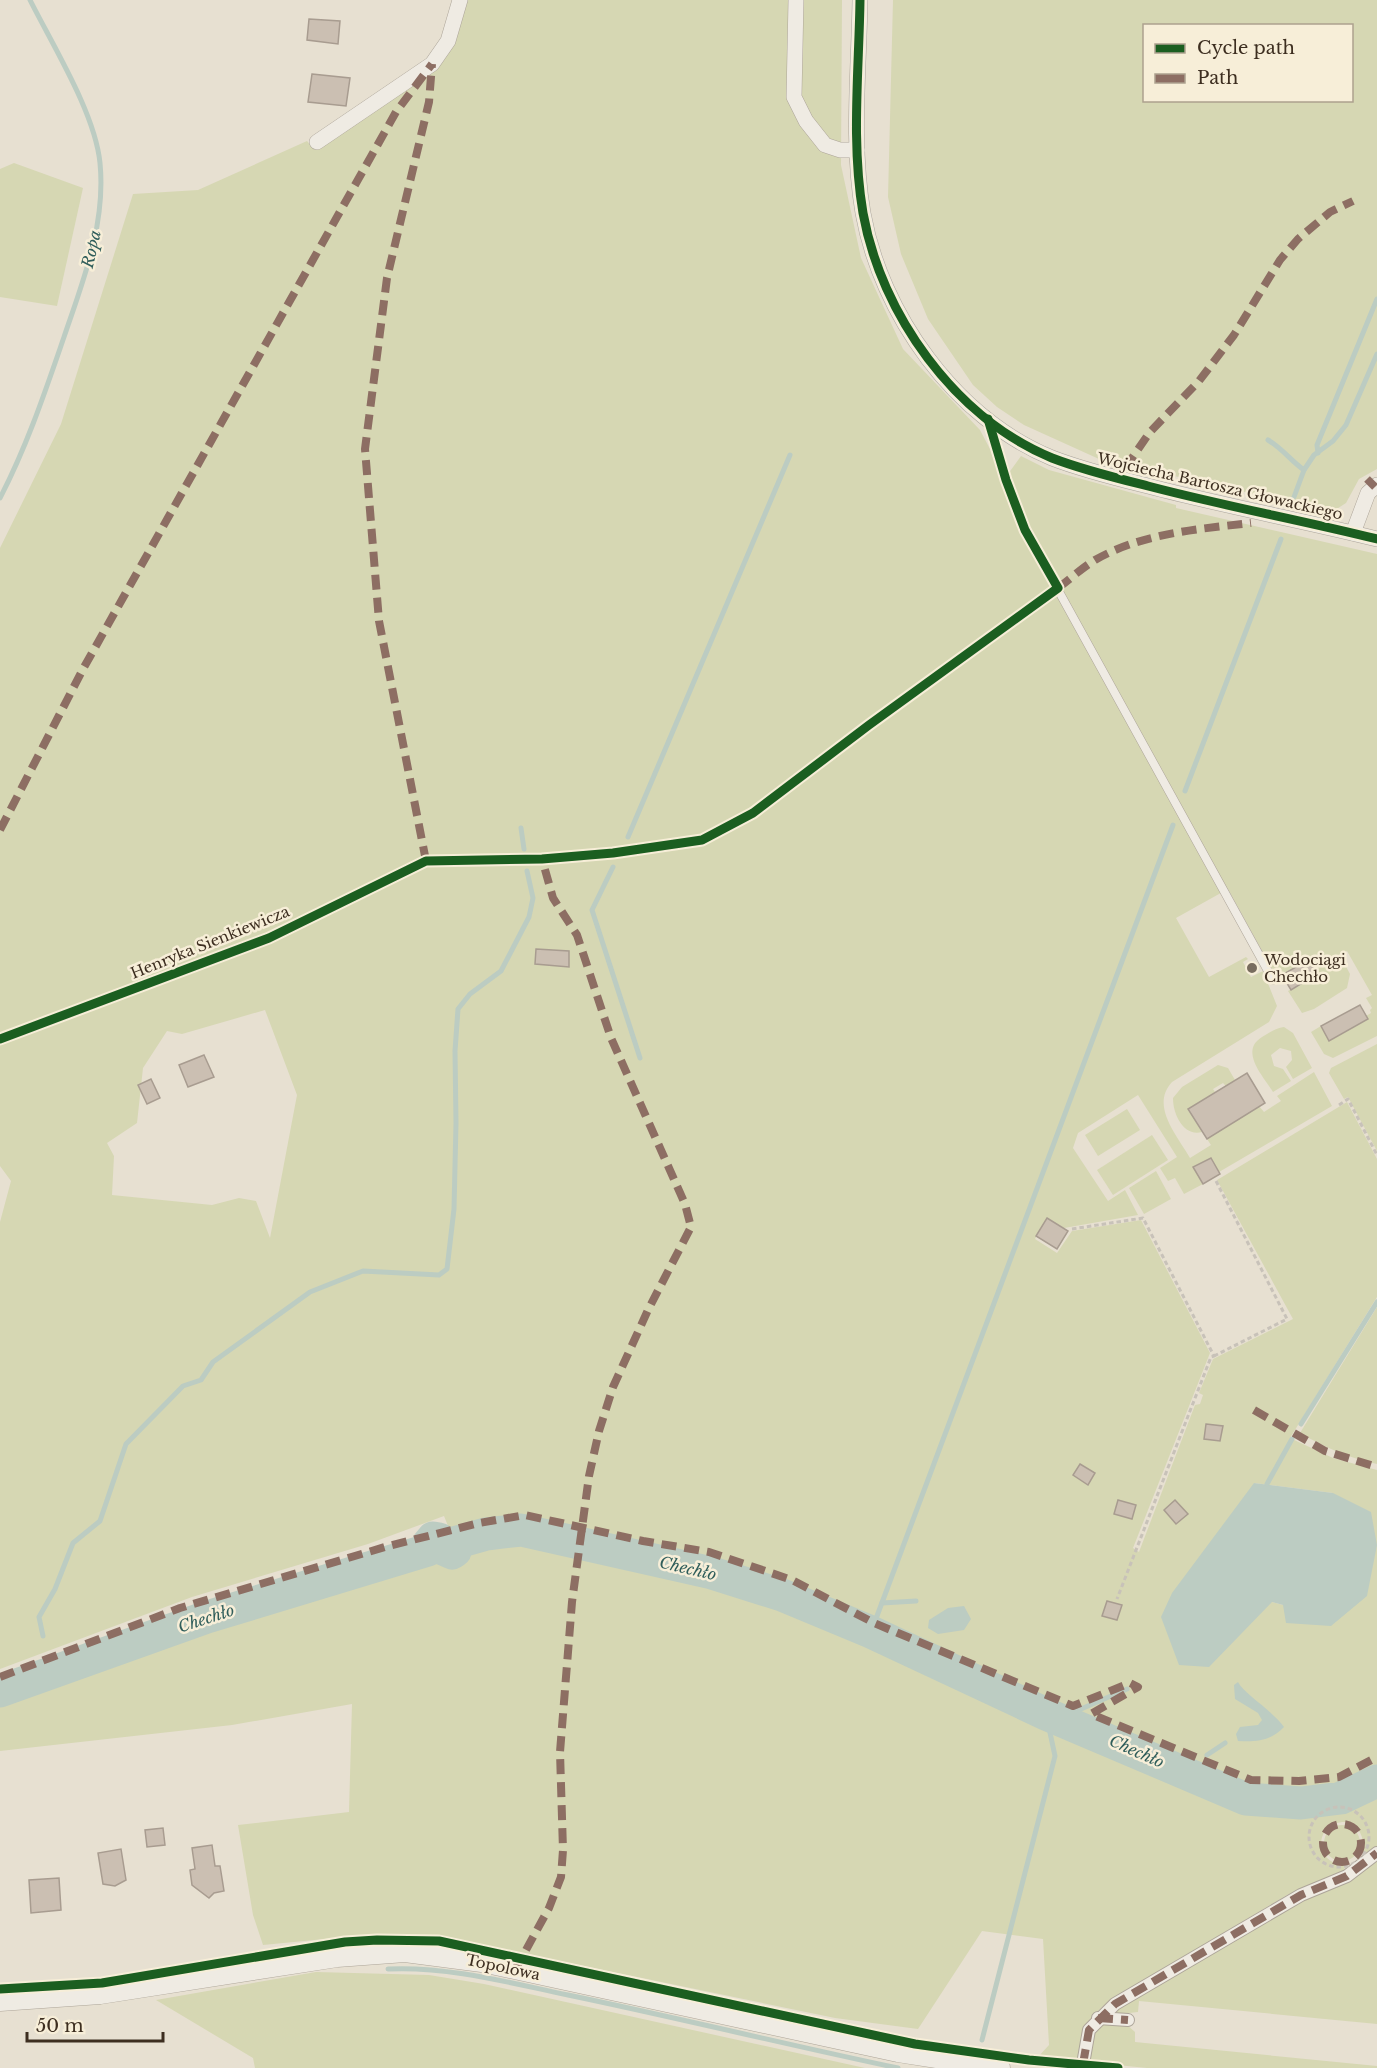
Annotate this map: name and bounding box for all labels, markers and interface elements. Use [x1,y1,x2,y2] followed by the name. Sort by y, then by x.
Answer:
[1143,24,1353,102] legend
[1197,37,1295,59] text: Cycle path
[1197,67,1238,89] text: Path
[77,228,105,271] water label: Ropa
[1094,448,1345,524] street label: Wojciecha Bartosza Głowackiego
[128,901,293,983] street label: Henryka Sienkiewicza
[1263,950,1346,986] place label: Wodociągi Chechło
[1245,961,1259,975] marker: Wodociągi Chechło
[658,1552,718,1584] water label: Chechło
[175,1600,237,1636] water label: Chechło
[1106,1730,1168,1772] water label: Chechło
[464,1950,543,1984] street label: Topolowa
[27,2005,164,2043] scale bar
[36,2015,84,2037] text: 50 m

